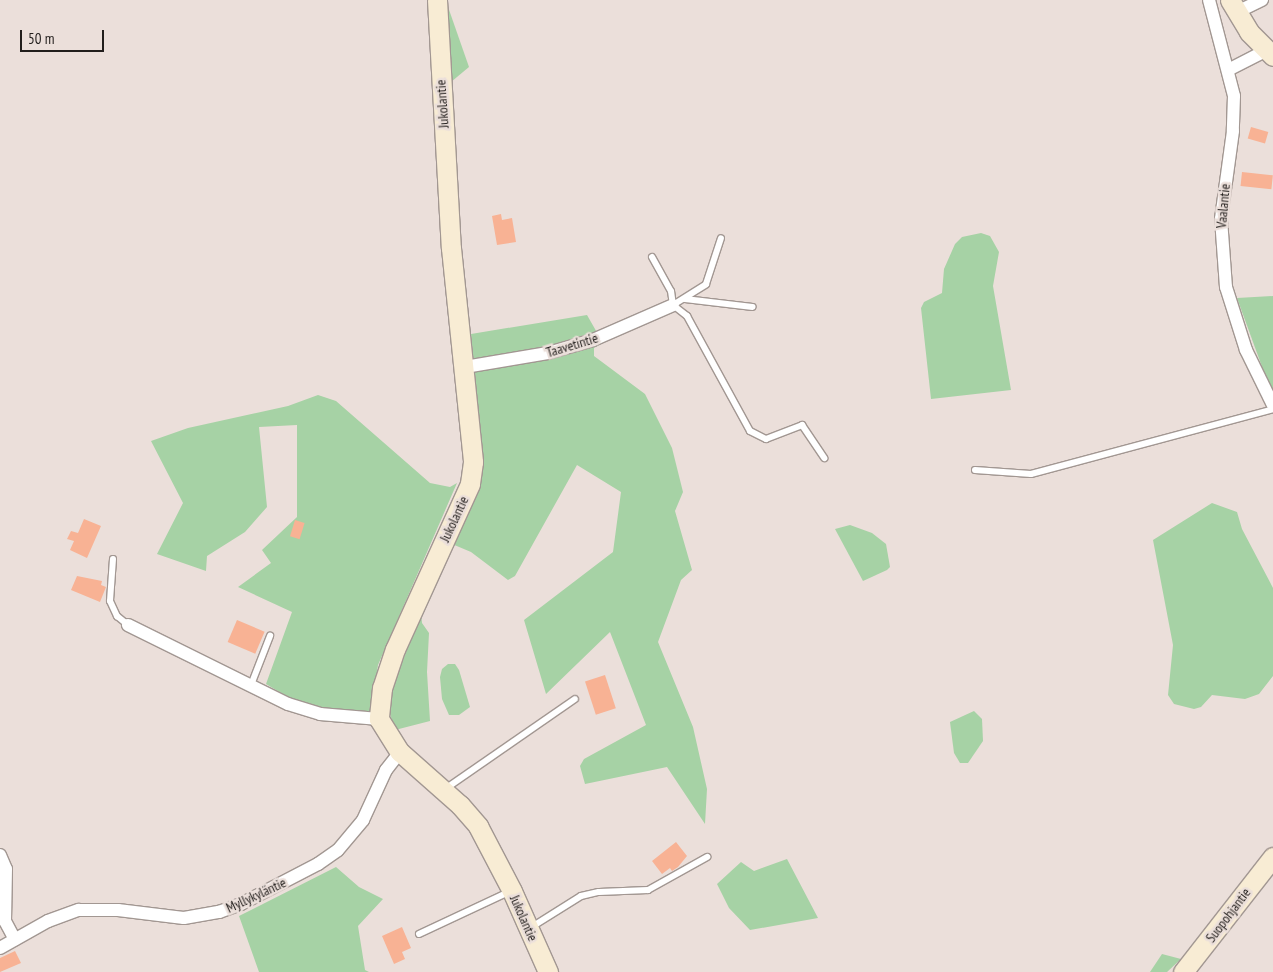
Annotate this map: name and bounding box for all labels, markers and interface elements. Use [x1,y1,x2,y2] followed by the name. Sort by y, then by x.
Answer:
[22,20,106,52] scale bar
[28,29,54,48] text: 50 m
[432,79,452,129] street label: Jukolantie
[1213,183,1233,229] street label: Vaalantie
[544,329,600,361] street label: Taavetintie
[436,493,472,545] street label: Jukolantie
[223,874,289,916] street label: Myllykyläntie
[1202,884,1254,946] street label: Suopohjantie
[506,892,542,944] street label: Jukolantie

